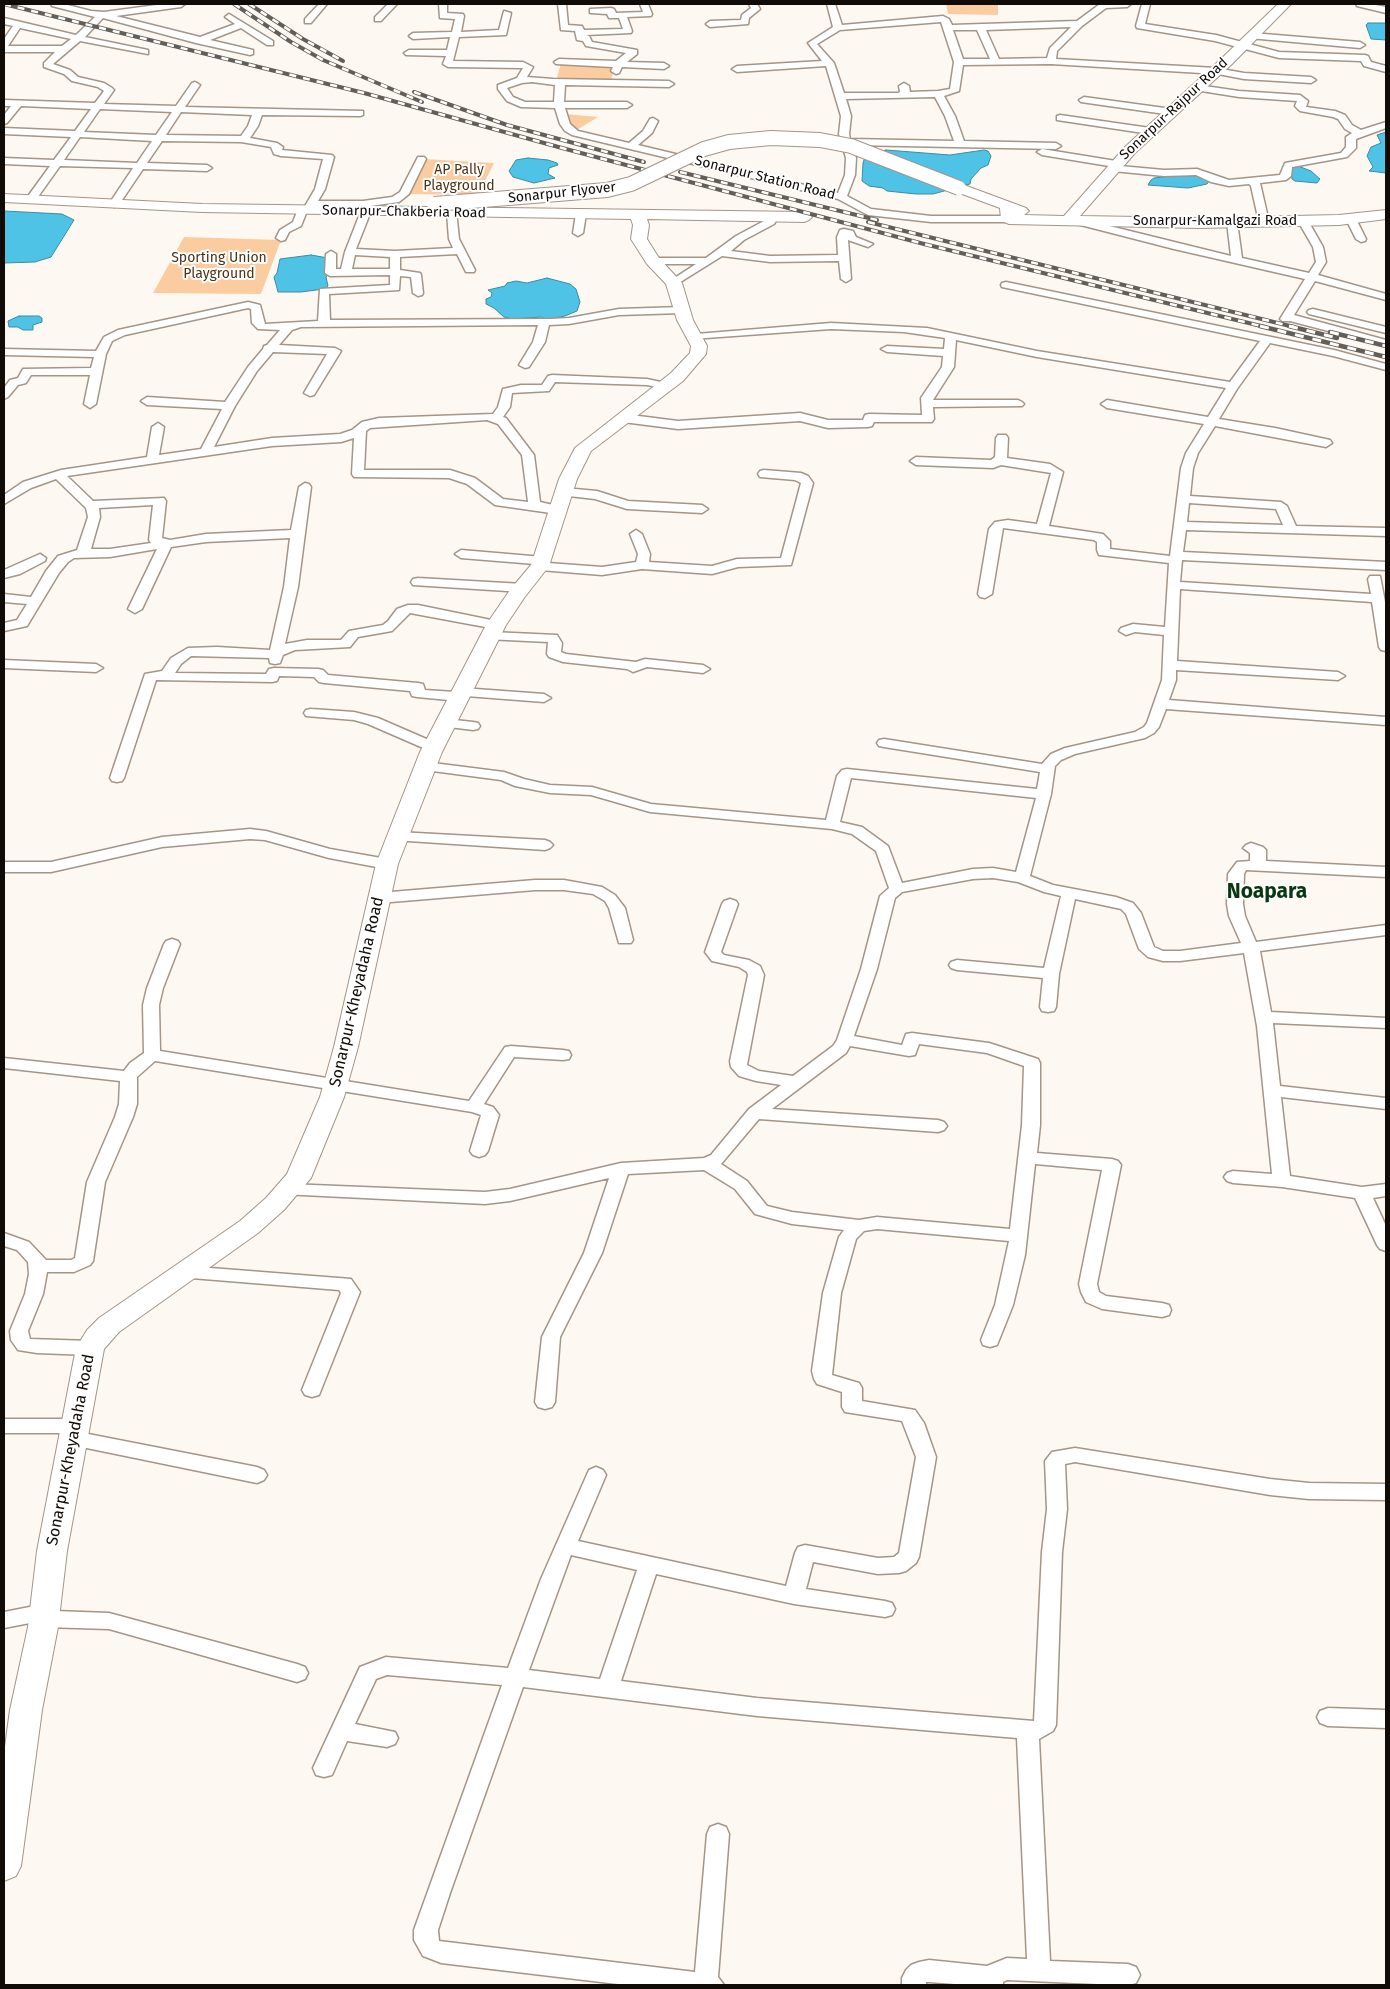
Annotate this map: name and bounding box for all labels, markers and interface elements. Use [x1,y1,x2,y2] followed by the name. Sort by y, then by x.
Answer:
[1116,55,1232,163] street label: Sonarpur-Rajpur Road
[693,152,837,204] street label: Sonarpur Station Road
[423,162,495,194] park label: AP Pally Playground
[507,179,617,207] street label: Sonarpur Flyover
[322,202,486,222] street label: Sonarpur-Chakberia Road
[1133,213,1297,229] street label: Sonarpur-Kamalgazi Road
[171,250,267,282] park label: Sporting Union Playground
[1227,879,1307,905] district label: Noapara
[326,895,388,1089] street label: Sonarpur-Kheyadaha Road
[43,1353,99,1547] street label: Sonarpur-Kheyadaha Road

